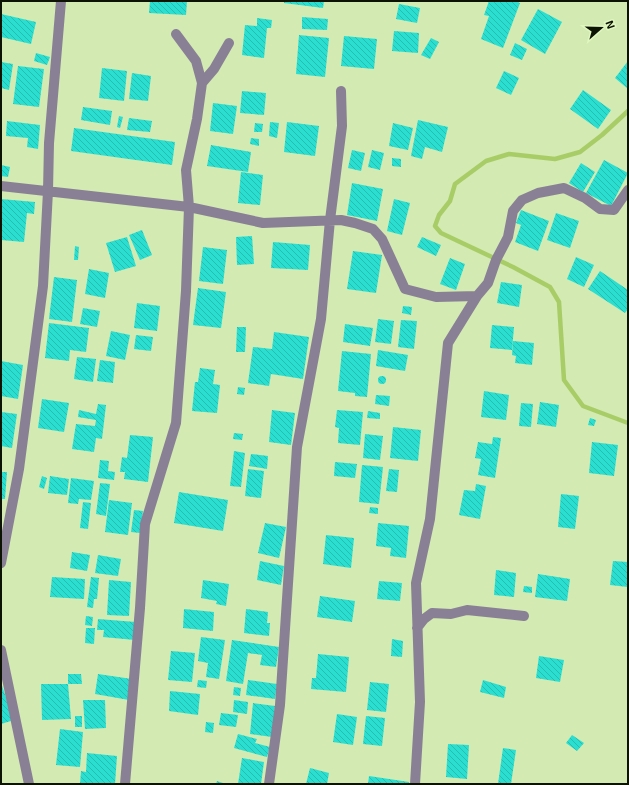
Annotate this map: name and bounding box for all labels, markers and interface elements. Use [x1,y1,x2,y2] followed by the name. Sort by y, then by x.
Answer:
[581,8,621,48] north arrow
[603,18,618,30] text: N

